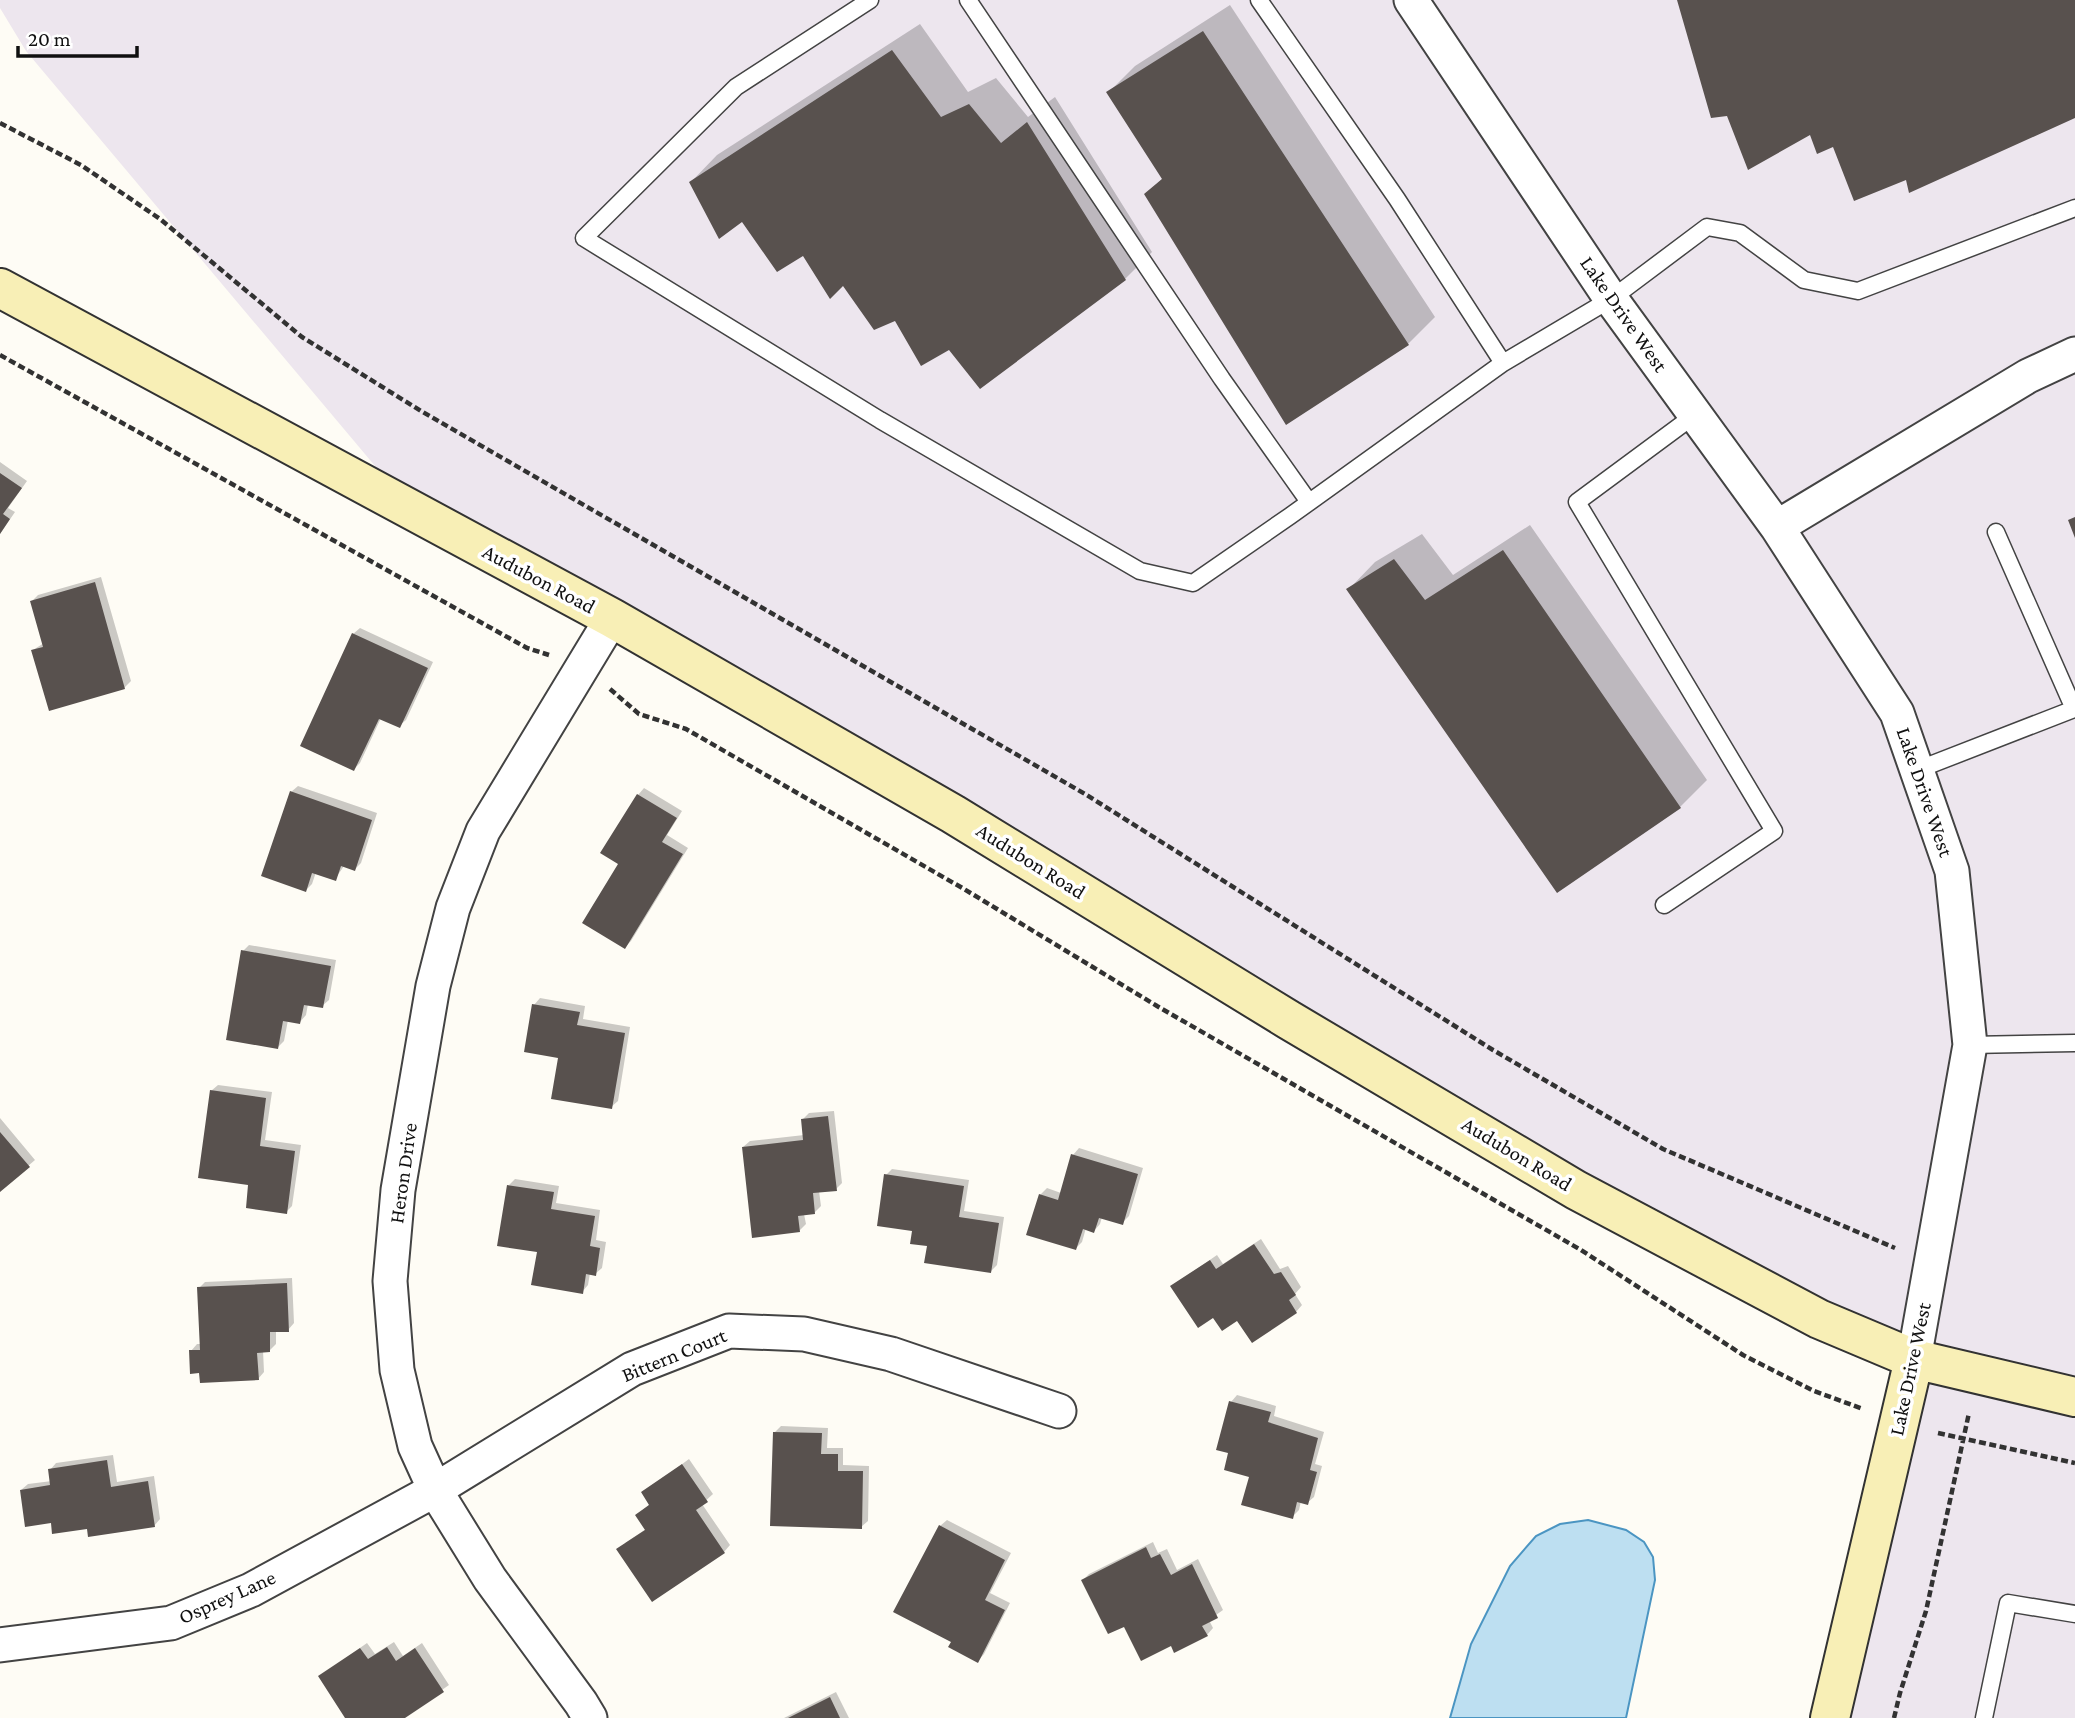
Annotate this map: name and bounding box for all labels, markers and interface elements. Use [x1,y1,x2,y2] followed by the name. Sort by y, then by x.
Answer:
[18,14,136,58] scale bar
[28,27,71,51] text: 20 m
[1575,252,1673,377] street label: Lake Drive West
[479,539,599,619] street label: Audubon Road
[1892,724,1959,861] street label: Lake Drive West
[972,818,1090,904] street label: Audubon Road
[1458,1112,1576,1196] street label: Audubon Road
[384,1121,422,1225] street label: Heron Drive
[1884,1299,1936,1438] street label: Lake Drive West
[618,1323,731,1387] street label: Bittern Court
[175,1565,279,1629] street label: Osprey Lane

